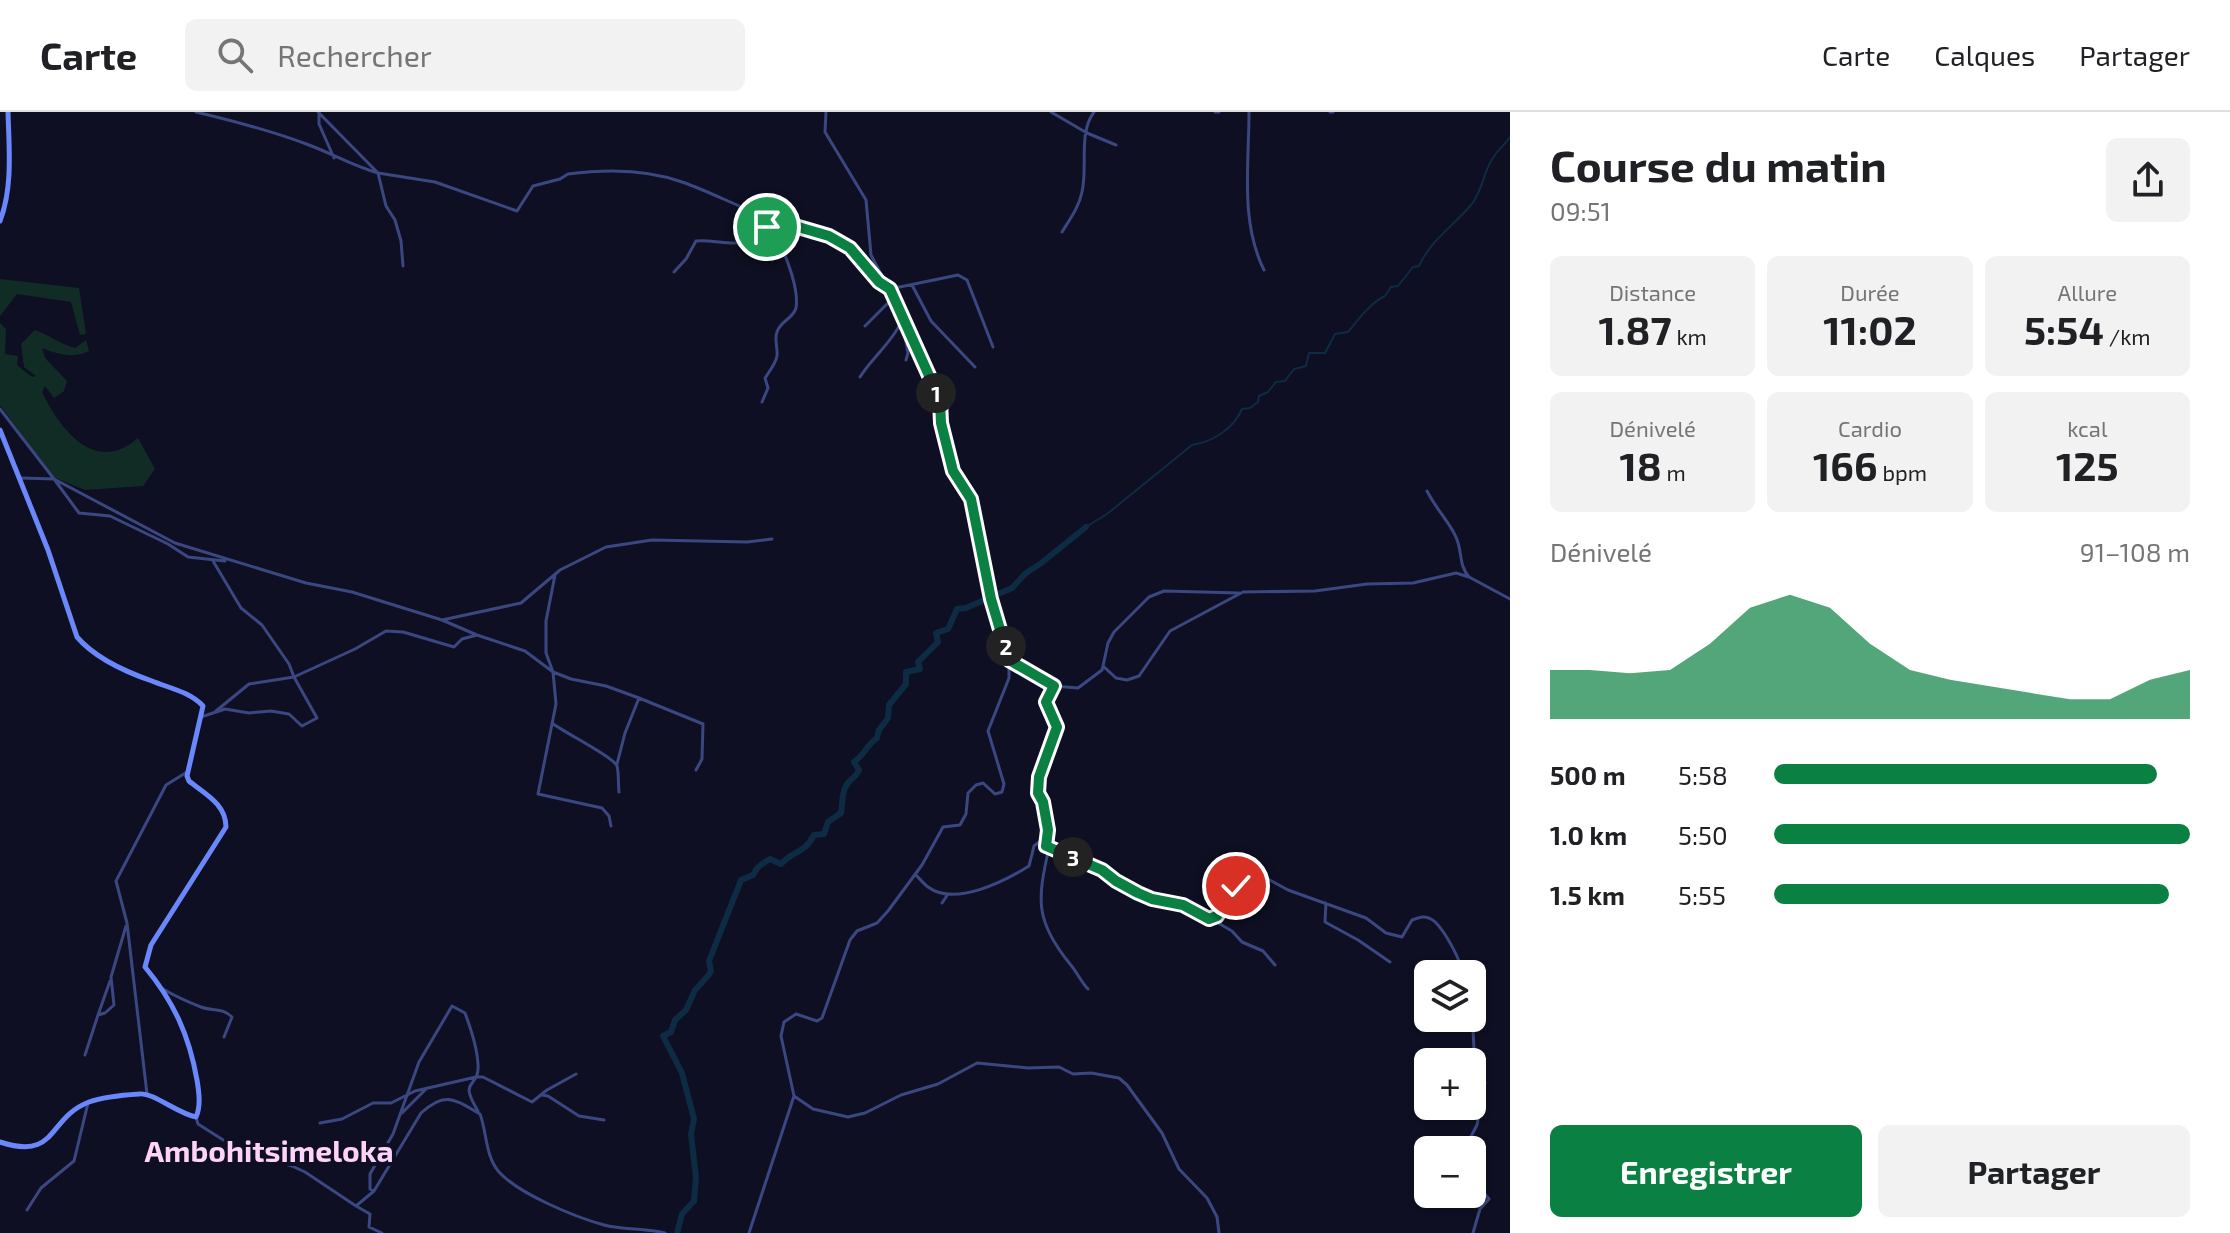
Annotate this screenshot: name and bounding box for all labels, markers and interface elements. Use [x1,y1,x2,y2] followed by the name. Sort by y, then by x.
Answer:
[185,19,745,91] search box
[40,32,137,78] text: Carte
[213,33,257,77] icon: search
[277,37,432,73] text: Rechercher
[1822,38,1890,72] text: Carte
[1934,38,2035,72] text: Calques
[2079,38,2190,72] text: Partager
[1550,138,1887,191] text: Course du matin
[2106,138,2190,222] button: share
[733,193,801,261] pin
[1550,195,1611,226] text: 09:51
[745,205,789,249] icon: arrive
[1609,279,1696,305] text: Distance
[1840,279,1900,305] text: Durée
[2057,279,2117,305] text: Allure
[1598,305,1672,353] text: 1.87
[1823,305,1917,353] text: 11:02
[2024,305,2104,353] text: 5:54
[1672,323,1707,349] text: km
[2104,323,2151,349] text: /km
[916,373,956,413] pin: 1
[931,380,941,406] text: 1
[1609,415,1696,441] text: Dénivelé
[1838,415,1902,441] text: Cardio
[2067,415,2107,441] text: kcal
[1619,441,1662,489] text: 18
[1813,441,1877,489] text: 166
[2056,441,2119,489] text: 125
[1662,459,1686,485] text: m
[1877,459,1927,485] text: bpm
[1550,536,1652,567] text: Dénivelé
[2080,536,2190,567] text: 91–108 m
[986,626,1026,666] pin: 2
[1000,633,1012,659] text: 2
[1550,759,1626,790] text: 500 m
[1678,759,1728,790] text: 5:58
[1550,819,1627,850] text: 1.0 km
[1678,819,1728,850] text: 5:50
[1053,837,1093,877] pin: 3
[1067,844,1079,870] text: 3
[1202,852,1270,920] pin
[1214,864,1258,908] icon: check
[1550,879,1625,910] text: 1.5 km
[1678,879,1726,910] text: 5:55
[1414,960,1486,1208] map controls
[1414,960,1486,1032] button: layers
[1414,1048,1486,1120] button: +
[1550,1125,1862,1217] button: Enregistrer
[1878,1125,2190,1217] button: Partager
[144,1132,394,1168] district label: Ambohitsimeloka
[1414,1136,1486,1208] button: −

